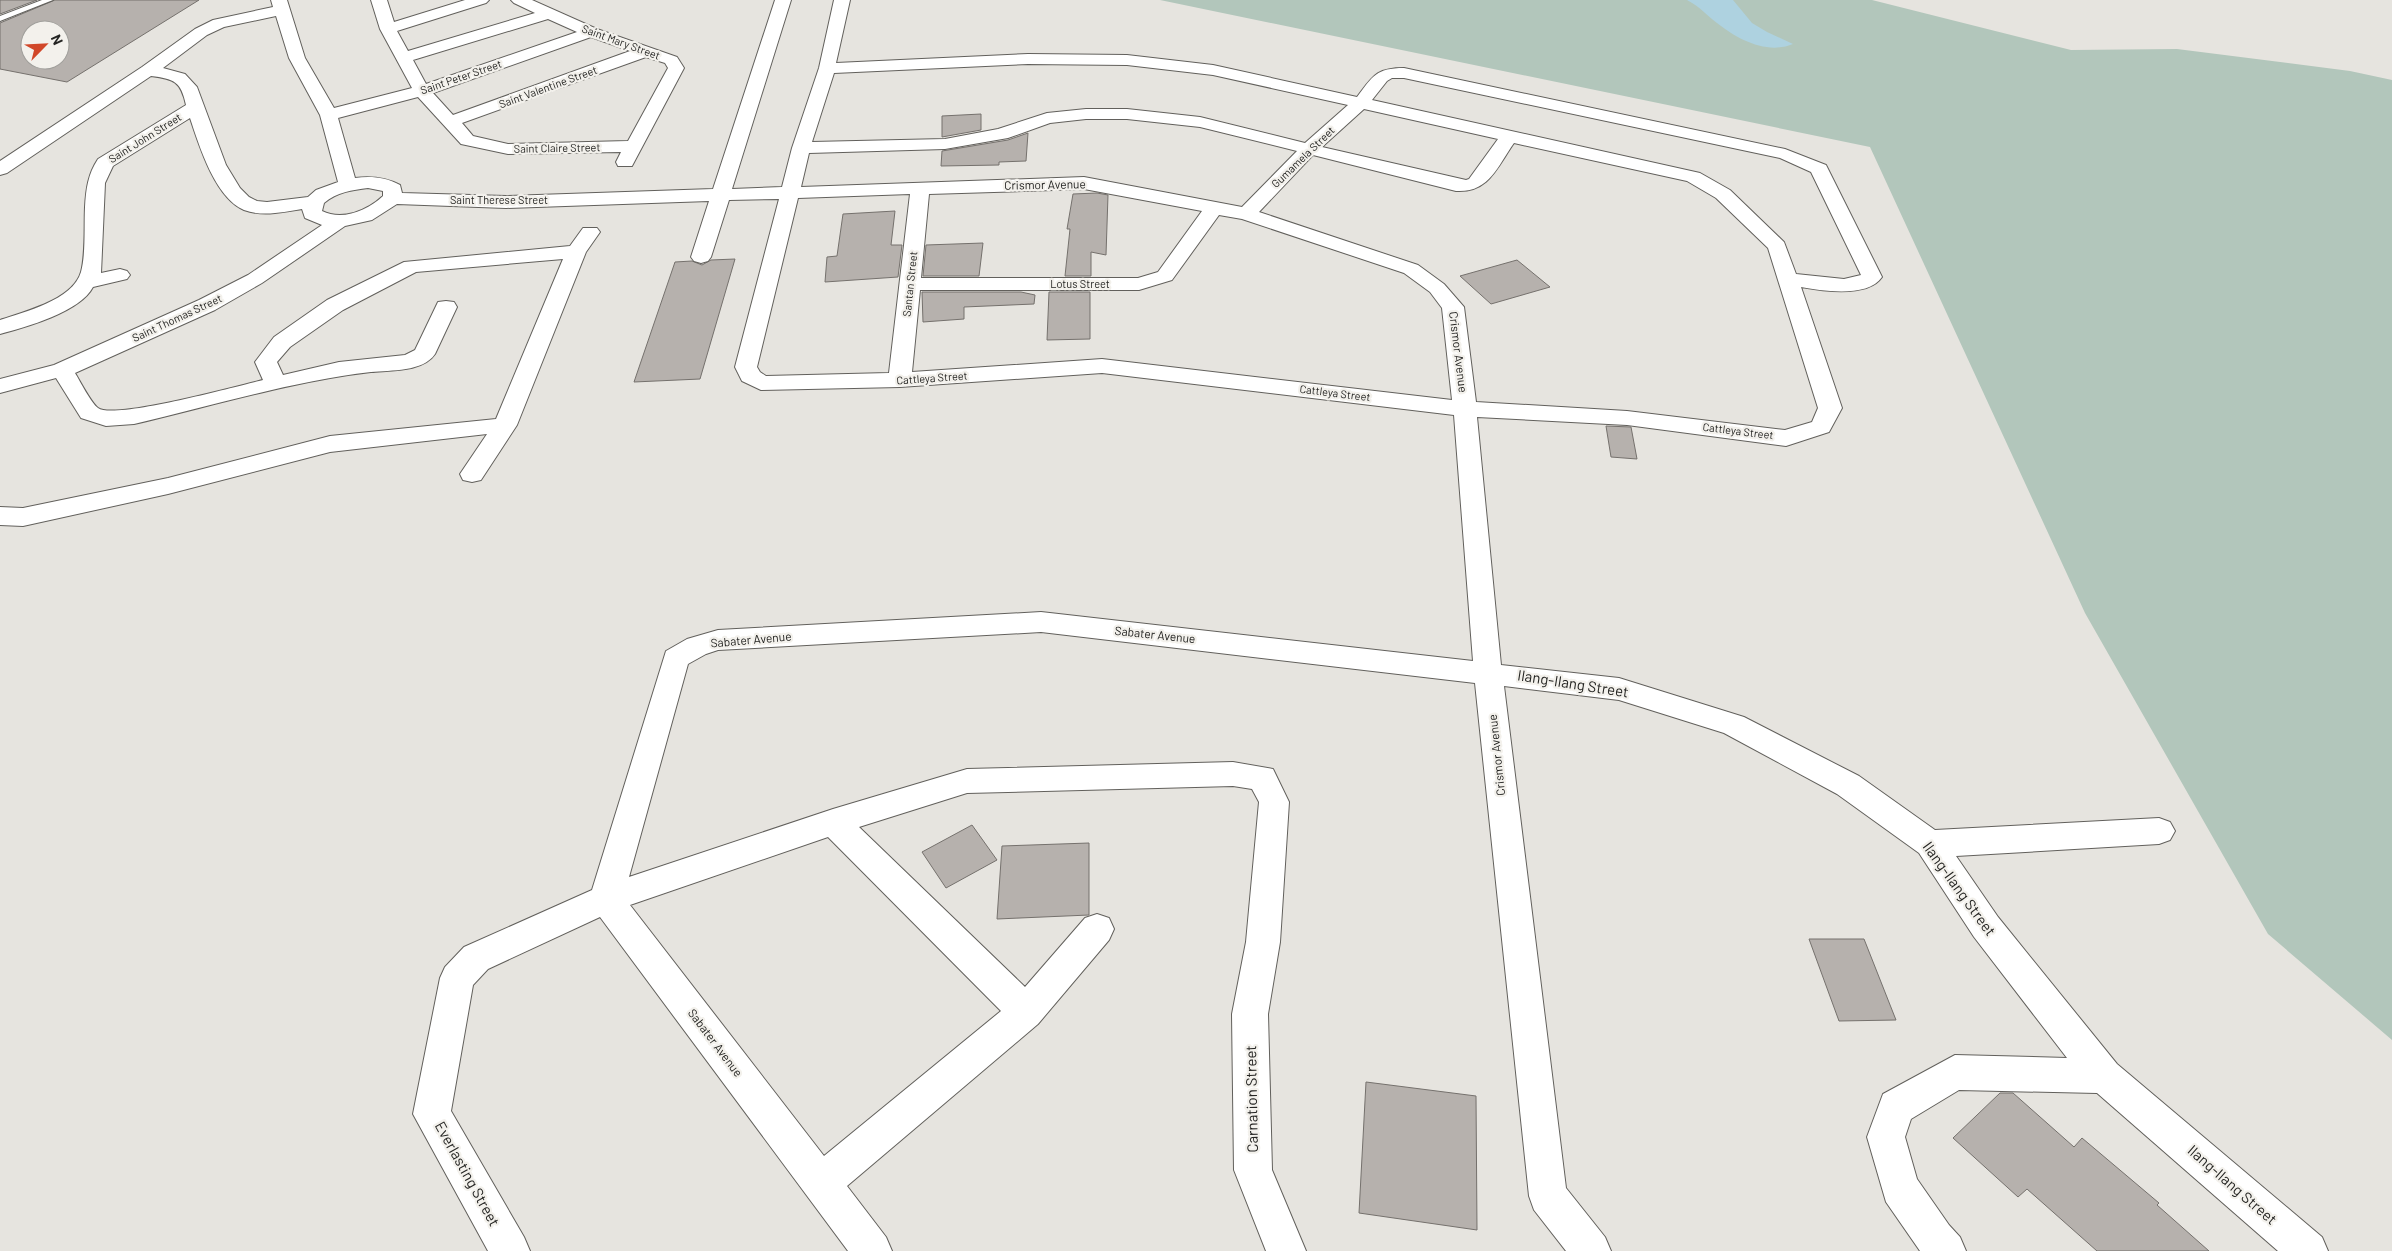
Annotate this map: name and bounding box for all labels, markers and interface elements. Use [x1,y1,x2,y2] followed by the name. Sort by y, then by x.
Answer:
[20,20,70,70] north arrow
[580,21,662,62] street label: Saint Mary Street
[48,32,67,47] text: N
[419,57,503,97] street label: Saint Peter Street
[497,63,599,110] street label: Saint Valentine Street
[106,110,184,165] street label: Saint John Street
[1268,123,1337,190] street label: Gumamela Street
[514,140,600,155] street label: Saint Claire Street
[1004,176,1086,192] street label: Crismor Avenue
[450,193,548,206] street label: Saint Therese Street
[900,251,919,317] street label: Santan Street
[1050,277,1110,290] street label: Lotus Street
[130,291,224,344] street label: Saint Thomas Street
[1447,310,1471,393] street label: Crismor Avenue
[896,369,968,386] street label: Cattleya Street
[1299,382,1371,403] street label: Cattleya Street
[1702,420,1774,441] street label: Cattleya Street
[1114,623,1196,645] street label: Sabater Avenue
[710,628,792,650] street label: Sabater Avenue
[1516,665,1630,701] street label: Ilang-Ilang Street
[1485,714,1507,797] street label: Crismor Avenue
[1920,838,2000,939] street label: Ilang-Ilang Street
[686,1006,746,1079] street label: Sabater Avenue
[1241,1045,1261,1153] street label: Carnation Street
[432,1118,504,1229] street label: Everlasting Street
[2184,1141,2281,1228] street label: Ilang-Ilang Street

